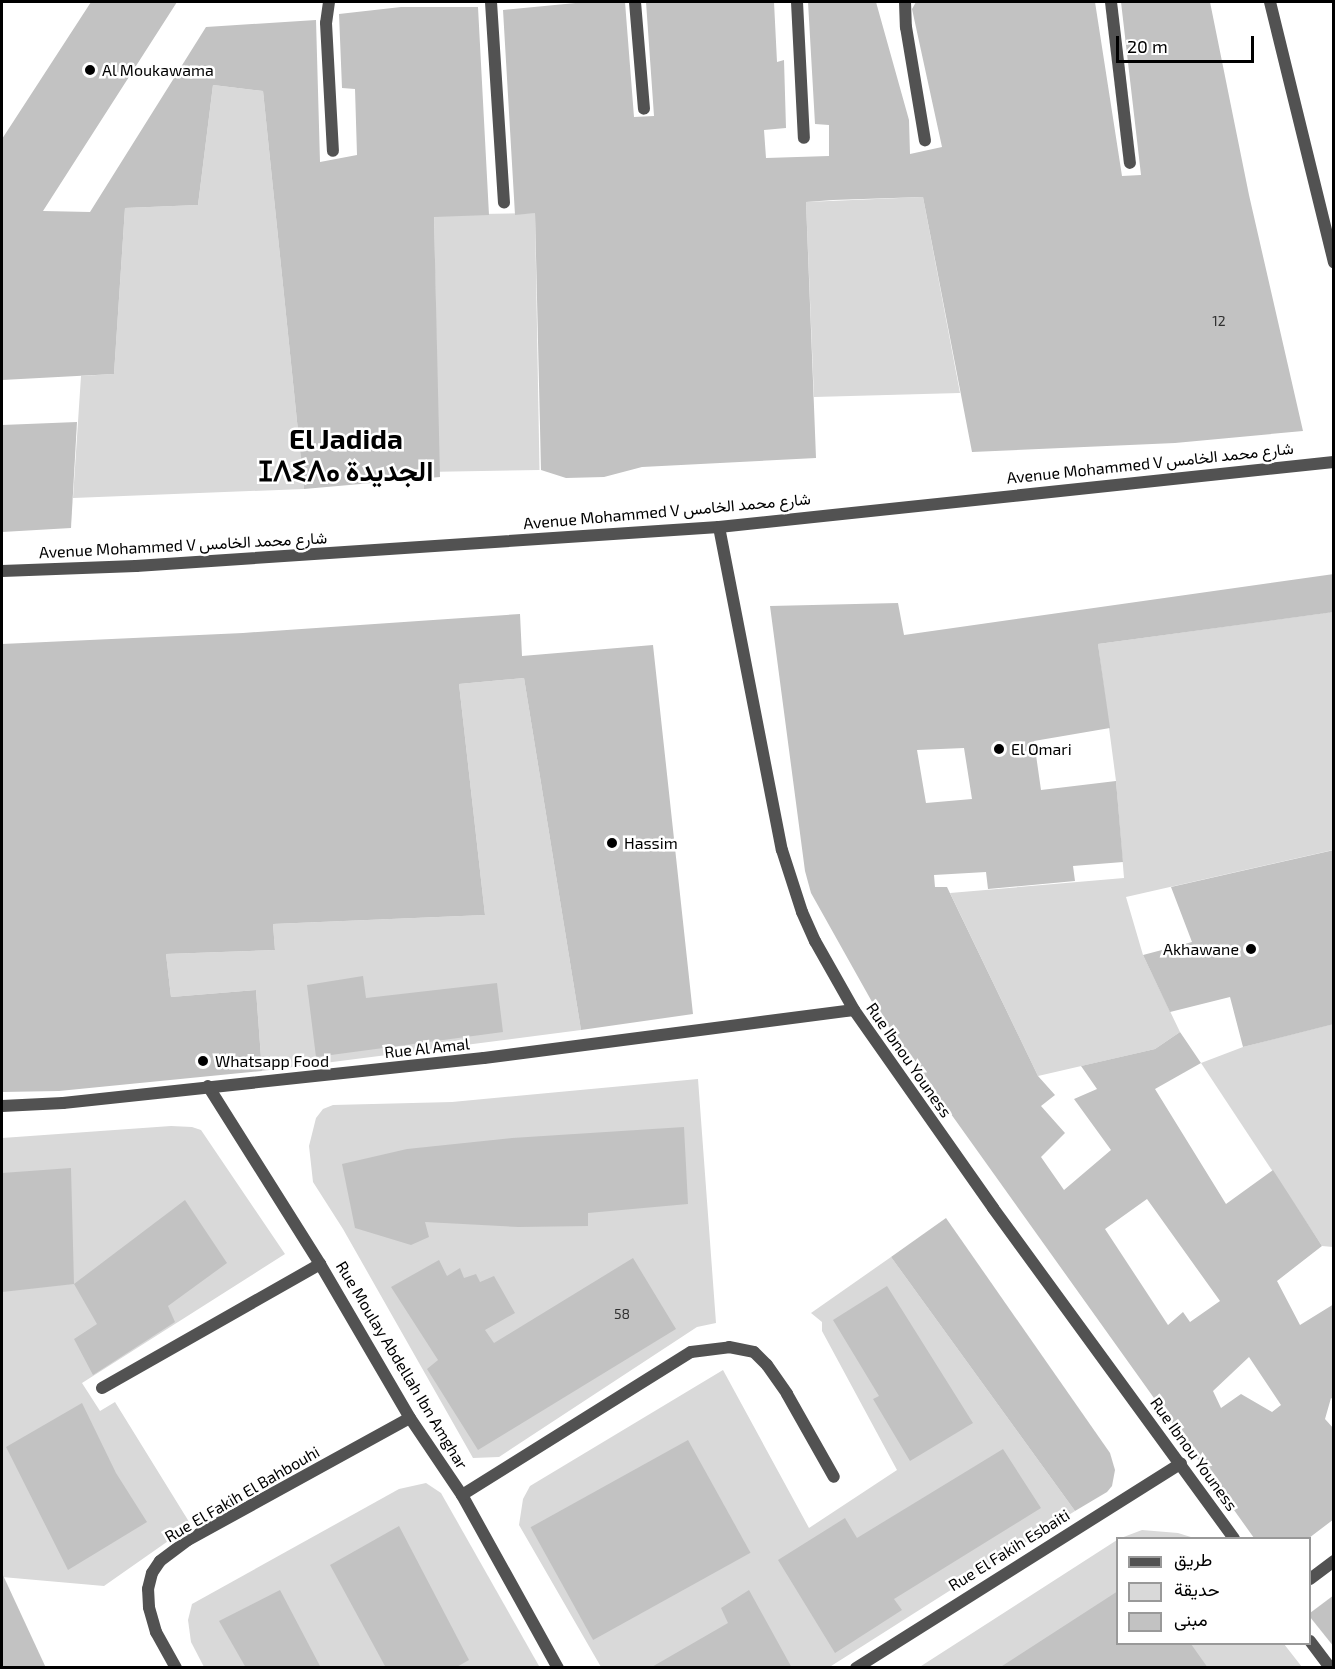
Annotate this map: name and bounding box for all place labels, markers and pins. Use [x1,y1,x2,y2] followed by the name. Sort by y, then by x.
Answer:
[102,60,214,80] place label: Al Moukawama
[83,63,97,77] marker: Al Moukawama
[1011,739,1072,759] place label: El Omari
[992,742,1006,756] marker: El Omari
[624,833,678,853] place label: Hassim
[605,836,619,850] marker: Hassim
[1163,939,1239,959] place label: Akhawane
[1244,942,1258,956] marker: Akhawane
[215,1051,329,1071] place label: Whatsapp Food
[196,1054,210,1068] marker: Whatsapp Food

